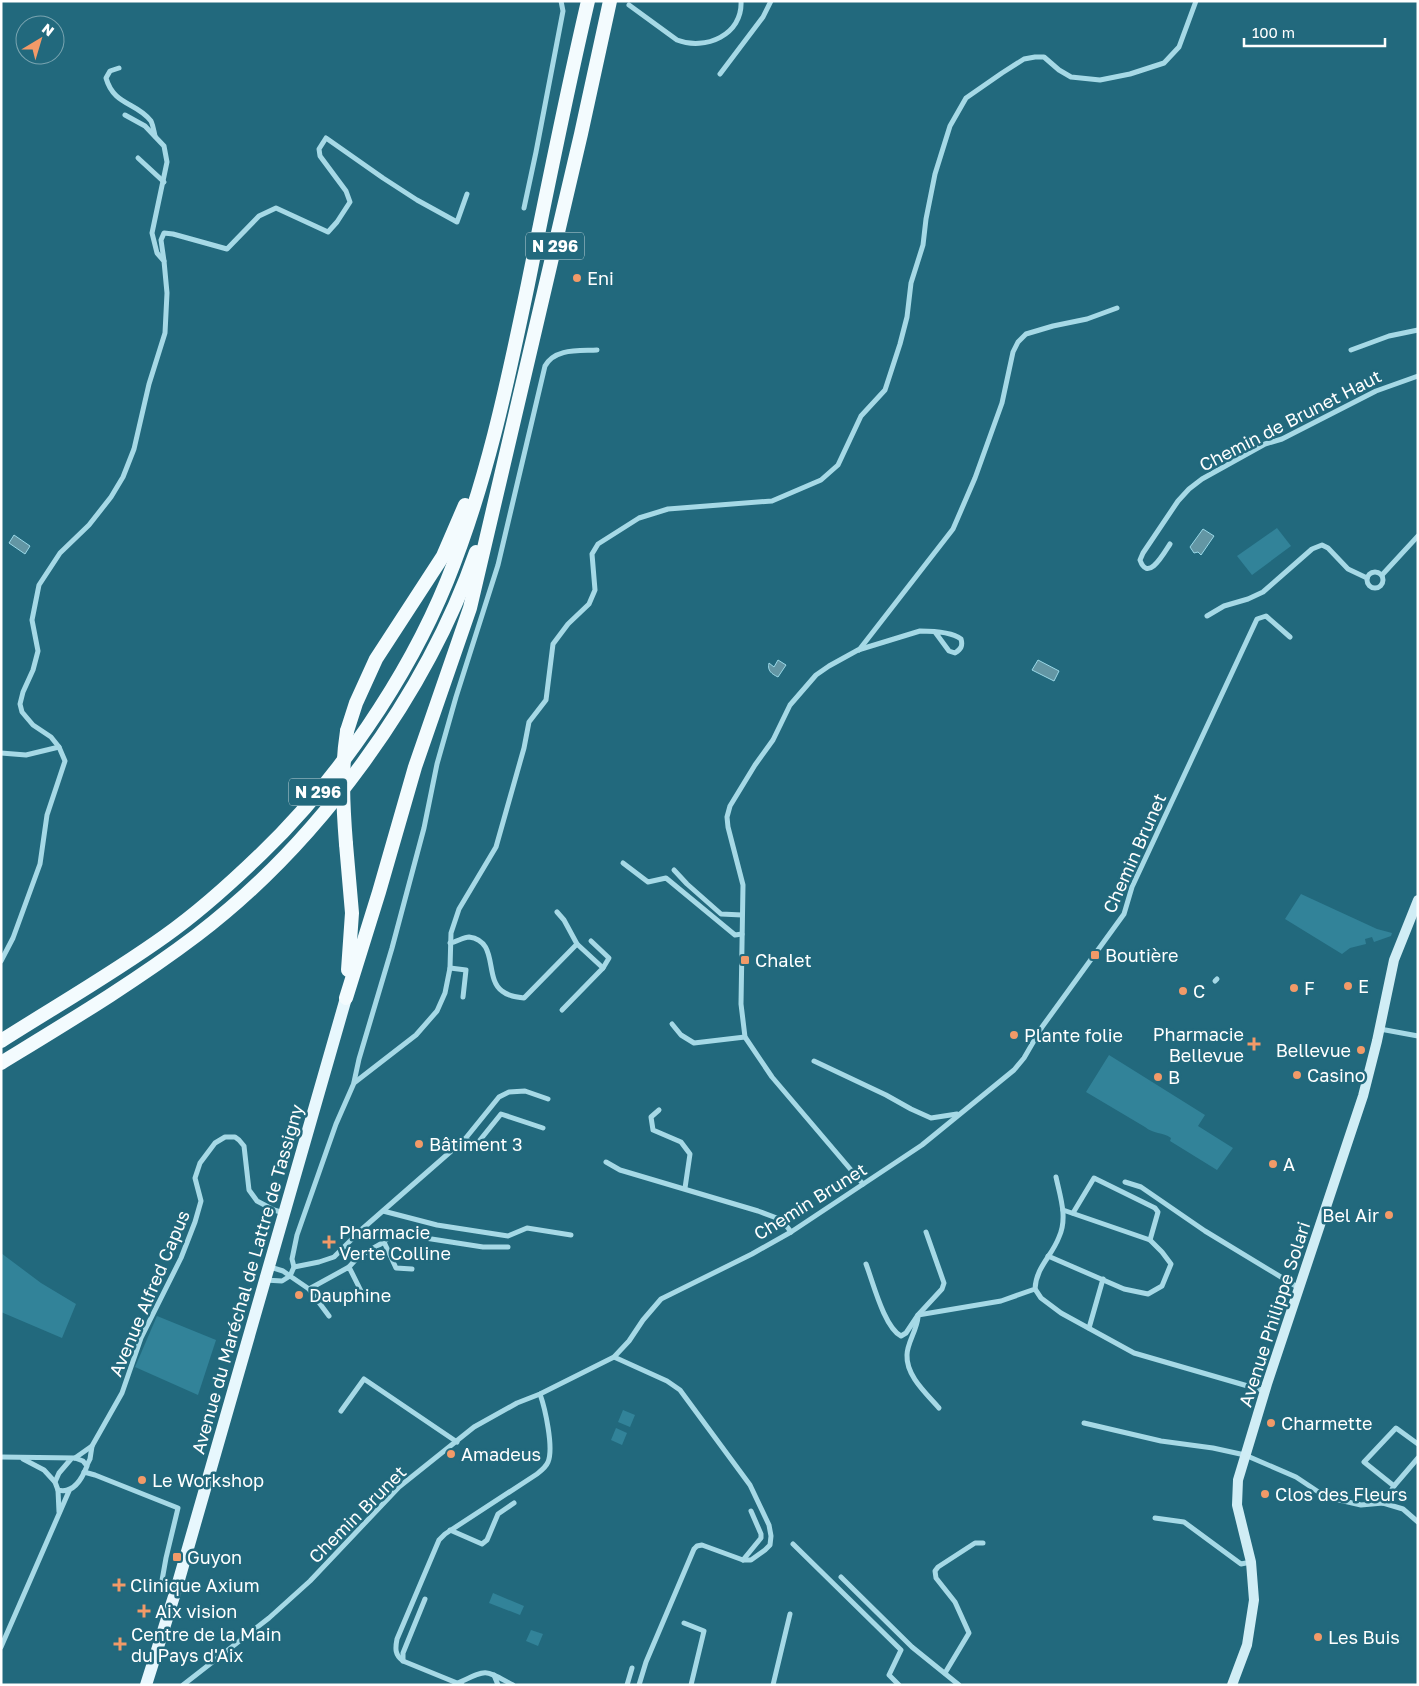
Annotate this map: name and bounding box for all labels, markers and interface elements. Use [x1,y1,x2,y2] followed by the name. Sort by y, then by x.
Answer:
[15,15,65,65] north arrow
[1244,15,1385,47] scale bar
[39,19,58,39] text: N
[1252,23,1295,41] text: 100 m
[526,232,584,260] road number: N 296
[587,267,614,289] place label: Eni
[571,272,583,284] marker: Eni
[1195,365,1385,475] street label: Chemin de Brunet Haut
[289,779,347,806] road number: N 296
[1098,790,1170,916] street label: Chemin Brunet
[1105,944,1179,966] place label: Boutière
[755,949,812,971] place label: Chalet
[1089,949,1101,961] marker: Boutière
[739,954,751,966] marker: Chalet
[1358,975,1369,997] place label: E
[1304,977,1315,999] place label: F
[1193,980,1205,1002] place label: C
[1342,980,1354,992] marker: E
[1288,982,1300,994] marker: F
[1177,985,1189,997] marker: C
[1153,1023,1244,1066] place label: Pharmacie Bellevue
[1024,1024,1123,1046] place label: Plante folie
[1008,1029,1020,1041] marker: Plante folie
[1248,1038,1260,1050] marker: Pharmacie Bellevue
[1276,1039,1351,1061] place label: Bellevue
[1355,1044,1367,1056] marker: Bellevue
[1307,1064,1366,1086] place label: Casino
[1168,1066,1180,1088] place label: B
[1291,1069,1303,1081] marker: Casino
[1152,1071,1164,1083] marker: B
[186,1102,308,1456] street label: Avenue du Maréchal de Lattre de Tassigny
[429,1133,523,1155] place label: Bâtiment 3
[413,1138,425,1150] marker: Bâtiment 3
[1283,1153,1295,1175] place label: A
[750,1158,870,1244] street label: Chemin Brunet
[1267,1158,1279,1170] marker: A
[1322,1204,1379,1226] place label: Bel Air
[104,1207,194,1379] street label: Avenue Alfred Capus
[1383,1209,1395,1221] marker: Bel Air
[1234,1219,1314,1409] street label: Avenue Philippe Solari
[339,1221,451,1264] place label: Pharmacie Verte Colline
[323,1236,335,1248] marker: Pharmacie Verte Colline
[309,1284,391,1306] place label: Dauphine
[293,1289,305,1301] marker: Dauphine
[1281,1412,1373,1434] place label: Charmette
[1265,1417,1277,1429] marker: Charmette
[461,1443,541,1465] place label: Amadeus
[445,1448,457,1460] marker: Amadeus
[304,1461,410,1567] street label: Chemin Brunet
[152,1469,264,1491] place label: Le Workshop
[136,1474,148,1486] marker: Le Workshop
[1275,1483,1407,1505] place label: Clos des Fleurs
[1259,1488,1271,1500] marker: Clos des Fleurs
[187,1546,242,1568] place label: Guyon
[171,1551,183,1563] marker: Guyon
[130,1574,260,1596] place label: Clinique Axium
[112,1578,126,1592] marker: Clinique Axium
[155,1600,237,1622] place label: Aix vision
[137,1604,151,1618] marker: Aix vision
[131,1623,282,1666] place label: Centre de la Main du Pays d'Aix
[1328,1626,1400,1648] place label: Les Buis
[1312,1631,1324,1643] marker: Les Buis
[113,1637,127,1651] marker: Centre de la Main du Pays d'Aix

